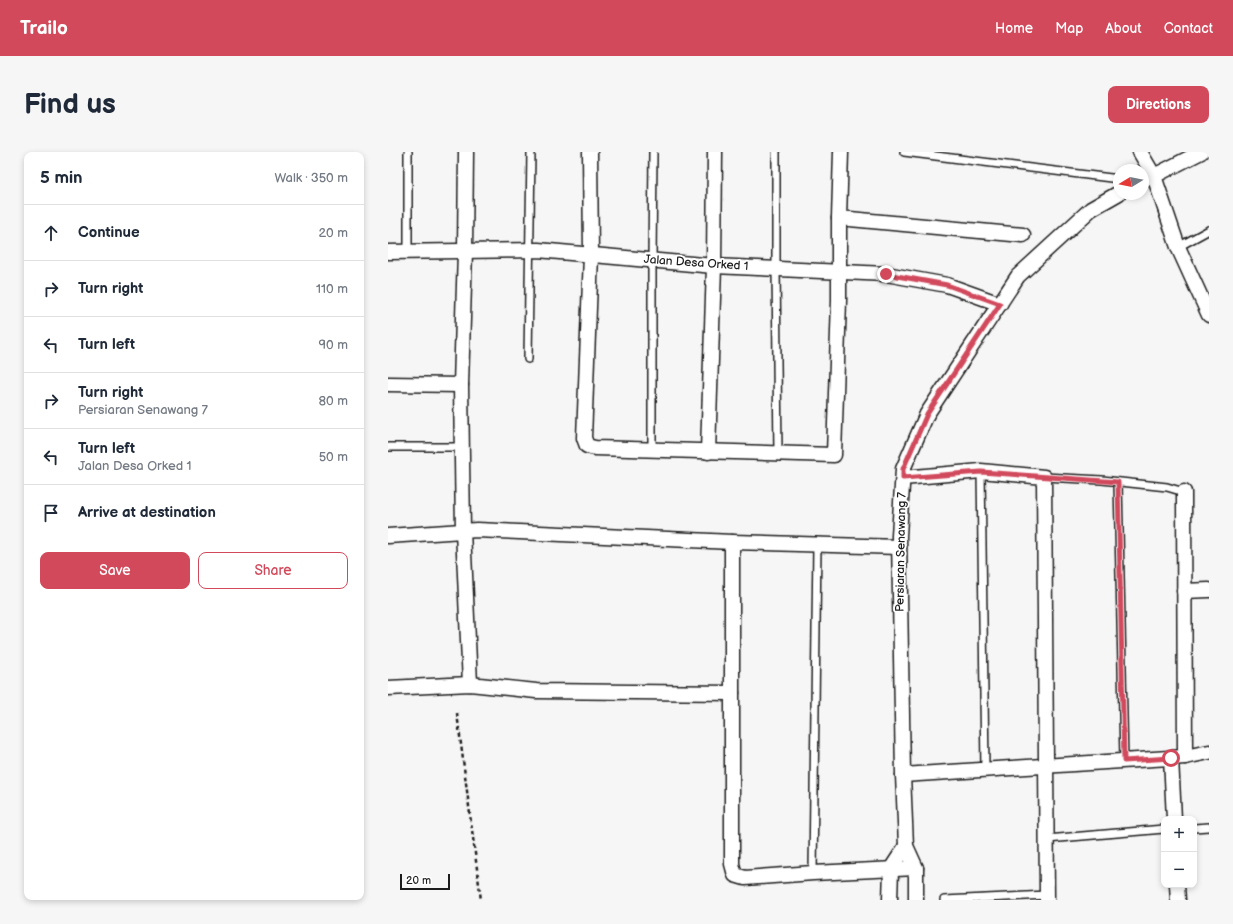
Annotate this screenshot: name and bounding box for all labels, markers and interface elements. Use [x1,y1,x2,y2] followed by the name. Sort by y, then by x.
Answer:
[20,17,68,40] text: Trailo
[995,20,1033,37] text: Home
[1055,20,1083,37] text: Map
[1105,20,1142,37] text: About
[1164,20,1213,37] text: Contact
[1108,86,1209,123] button: Directions
[24,88,116,121] text: Find us
[1113,164,1149,200] north arrow
[40,168,83,188] text: 5 min
[274,170,348,186] text: Walk · 350 m
[40,222,62,244] icon: ahead
[78,223,140,242] text: Continue
[318,225,348,241] text: 20 m
[643,252,749,274] street label: Jalan Desa Orked 1
[877,265,895,283] route end
[40,278,62,300] icon: right
[78,279,143,298] text: Turn right
[316,281,348,297] text: 110 m
[40,334,62,356] icon: left
[78,335,135,354] text: Turn left
[319,337,348,353] text: 90 m
[78,383,143,402] text: Turn right
[40,390,62,412] icon: right
[319,393,348,409] text: 80 m
[78,402,208,418] text: Persiaran Senawang 7
[78,439,135,458] text: Turn left
[40,446,62,468] icon: left
[319,449,348,465] text: 50 m
[78,458,192,474] text: Jalan Desa Orked 1
[892,492,910,612] street label: Persiaran Senawang 7
[40,502,62,524] icon: arrive
[78,503,216,522] text: Arrive at destination
[40,552,190,589] button: Save
[198,552,348,589] button: Share
[1162,749,1180,767] route start
[1161,816,1197,888] map controls
[1161,816,1197,852] button: +
[1161,852,1197,888] button: −
[400,872,450,891] scale bar
[406,874,431,887] text: 20 m

